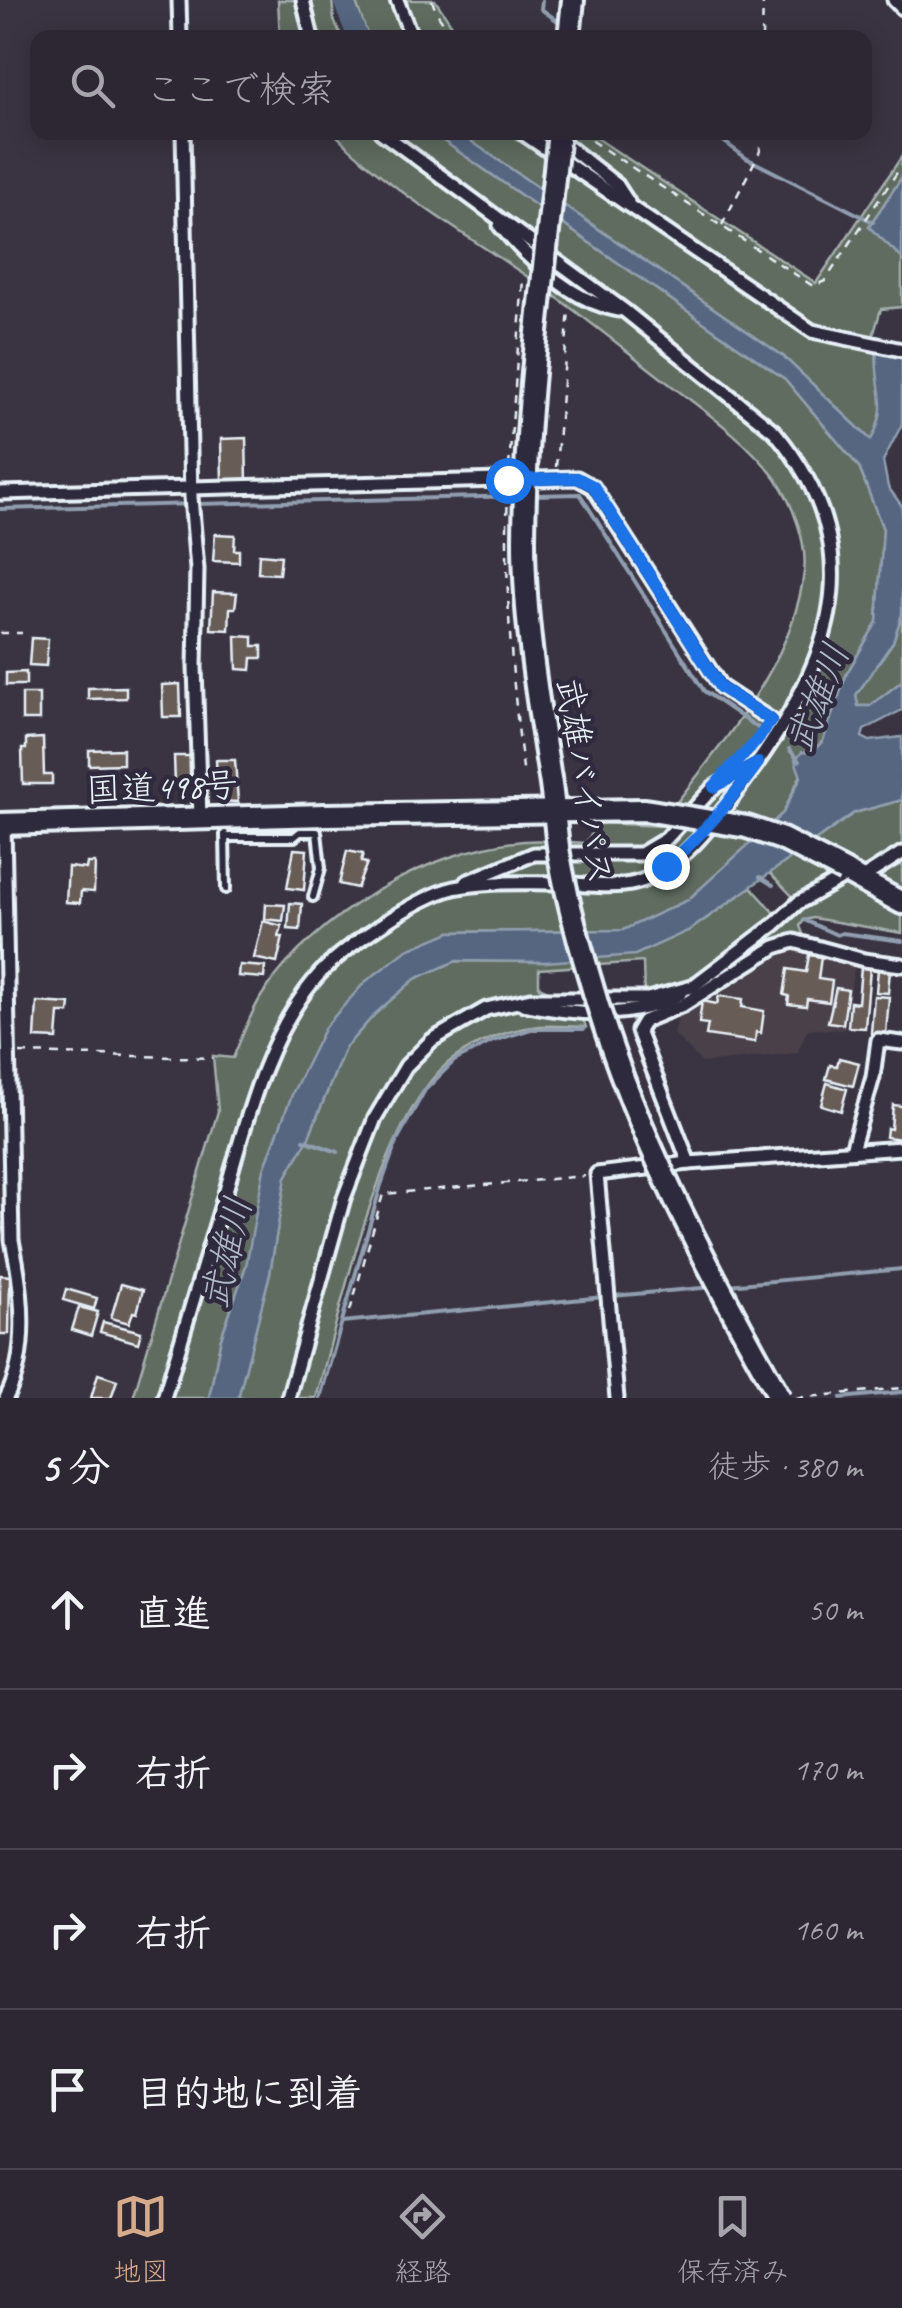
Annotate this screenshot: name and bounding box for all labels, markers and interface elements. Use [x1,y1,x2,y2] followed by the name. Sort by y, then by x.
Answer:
[30,30,872,140] search box
[65,58,120,113] icon: search
[145,66,335,113] text: ここで検索
[486,458,532,504] route start
[775,637,860,760] water label: 武雄川
[546,674,623,888] street label: 武雄バイパス
[85,762,239,813] street label: 国道498号
[644,844,690,890] route end
[191,1192,262,1314] water label: 武雄川
[40,1441,110,1494] text: 5 分
[708,1446,862,1487] text: 徒歩 · 380 m
[40,1582,95,1637] icon: ahead
[808,1589,862,1630] text: 50 m
[135,1590,211,1637] text: 直進
[40,1742,95,1797] icon: right
[793,1749,862,1790] text: 170 m
[135,1750,211,1797] text: 右折
[40,1902,95,1957] icon: right
[793,1909,862,1950] text: 160 m
[135,1910,211,1957] text: 右折
[40,2062,95,2117] icon: arrive
[135,2070,363,2117] text: 目的地に到着
[113,2189,169,2289] tab: 地図
[395,2189,451,2289] tab: 経路
[677,2189,789,2289] tab: 保存済み

